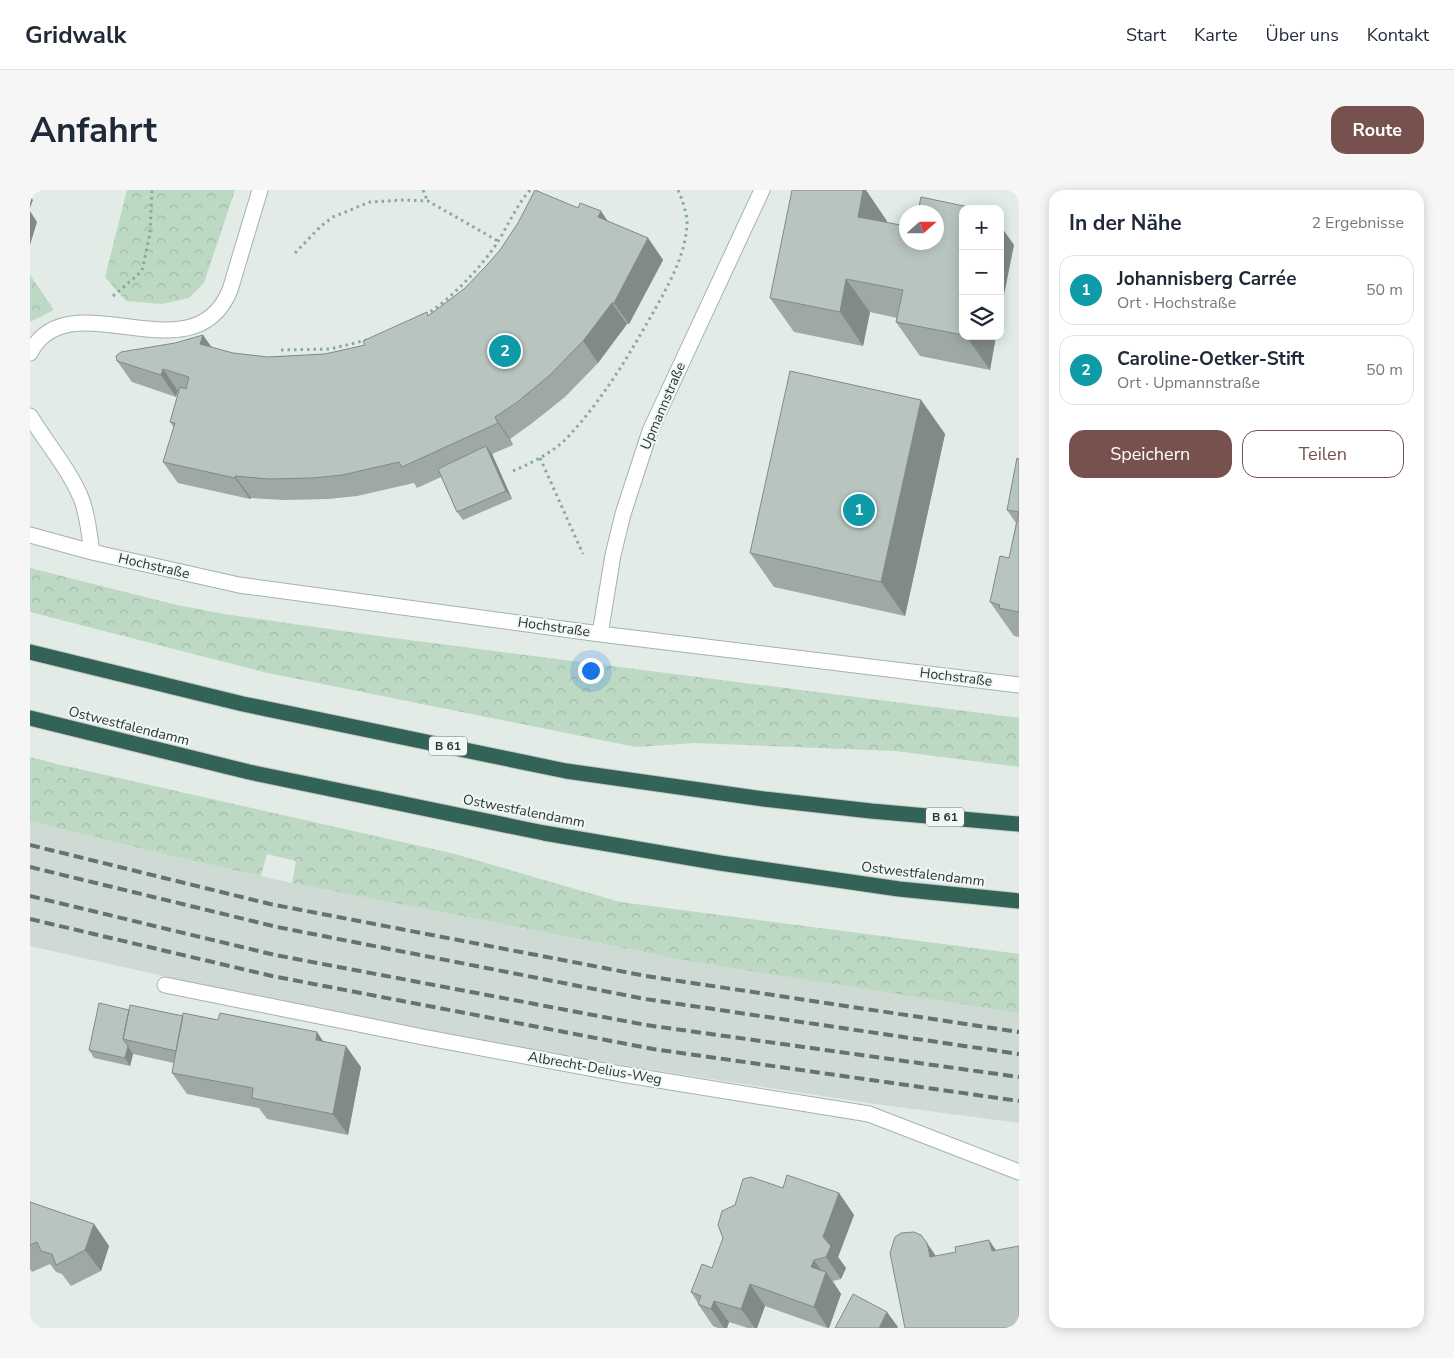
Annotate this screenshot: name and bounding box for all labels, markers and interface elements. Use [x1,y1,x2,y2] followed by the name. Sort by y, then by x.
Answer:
[25,19,126,51] text: Gridwalk
[1126,23,1166,47] text: Start
[1194,23,1238,47] text: Karte
[1266,23,1339,47] text: Über uns
[1367,23,1429,47] text: Kontakt
[1331,106,1424,154] button: Route
[30,107,157,154] text: Anfahrt
[899,205,944,250] north arrow
[959,205,1004,340] map controls
[959,205,1004,250] button: +
[1069,209,1182,237] text: In der Nähe
[1311,212,1404,234] text: 2 Ergebnisse
[959,250,1004,295] button: −
[1117,266,1296,292] text: Johannisberg Carrée
[1081,279,1091,301] text: 1
[1366,279,1403,301] text: 50 m
[1117,292,1236,314] text: Ort · Hochstraße
[959,295,1004,340] button: layers
[489,332,521,370] pin: 2
[1117,346,1304,372] text: Caroline-Oetker-Stift
[636,359,690,453] street label: Upmannstraße
[1081,359,1091,381] text: 2
[1366,359,1403,381] text: 50 m
[1117,372,1260,394] text: Ort · Upmannstraße
[1069,430,1232,478] button: Speichern
[1242,430,1404,478] button: Teilen
[843,491,875,529] pin: 1
[116,549,192,583] street label: Hochstraße
[517,613,591,641] street label: Hochstraße
[578,658,604,684] your location
[919,663,993,691] street label: Hochstraße
[66,702,192,750] street label: Ostwestfalendamm
[429,736,467,756] road number: B 61
[461,790,587,832] street label: Ostwestfalendamm
[926,808,964,826] road number: B 61
[860,857,986,891] street label: Ostwestfalendamm
[527,1047,663,1089] street label: Albrecht-Delius-Weg

